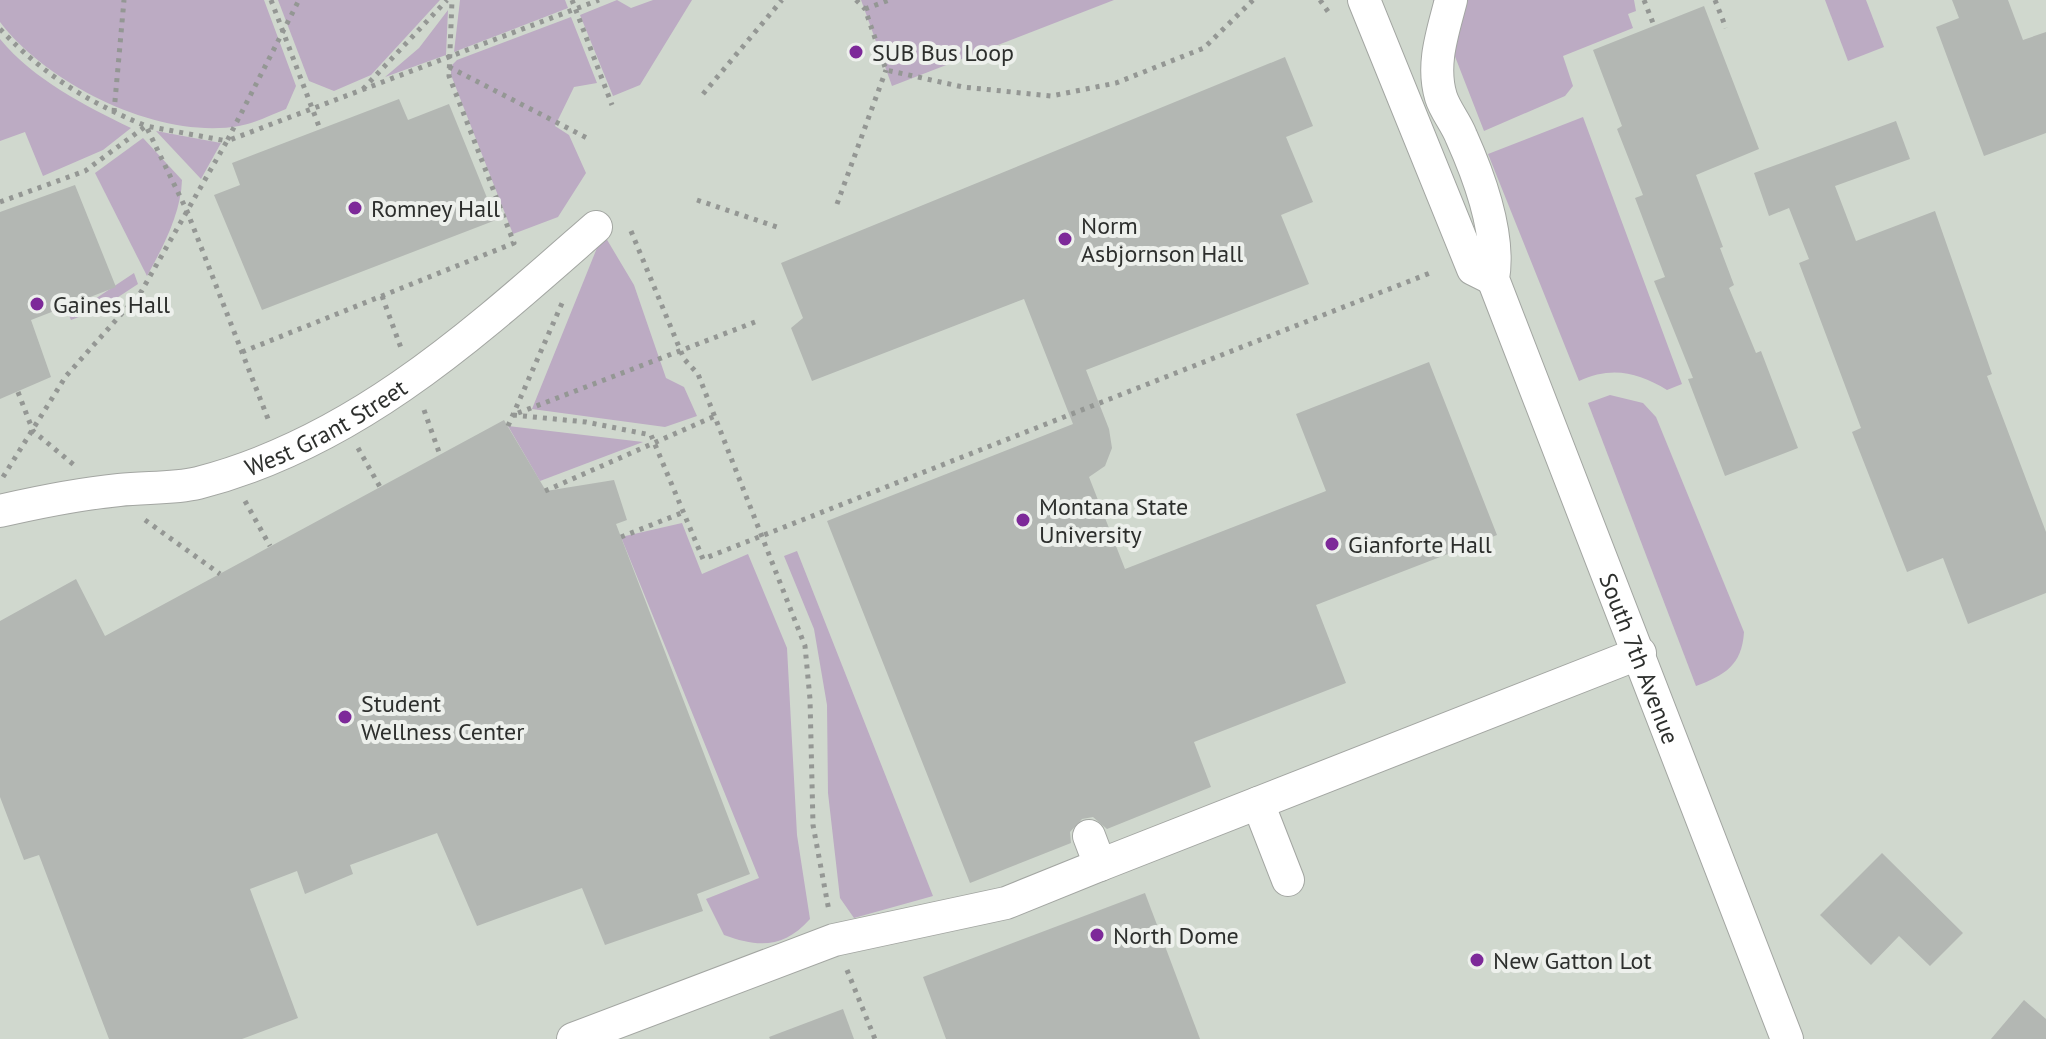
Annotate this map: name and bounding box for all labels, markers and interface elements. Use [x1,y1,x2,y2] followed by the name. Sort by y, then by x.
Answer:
[872,37,1014,68] place label: SUB Bus Loop
[847,43,865,61] marker: SUB Bus Loop
[371,193,500,224] place label: Romney Hall
[346,199,364,217] marker: Romney Hall
[1081,210,1243,269] place label: Norm Asbjornson Hall
[1056,230,1074,248] marker: Norm Asbjornson Hall
[53,289,170,320] place label: Gaines Hall
[28,295,46,313] marker: Gaines Hall
[240,372,413,483] street label: West Grant Street
[1039,491,1188,550] place label: Montana State University
[1014,511,1032,529] marker: Montana State University
[1348,529,1492,560] place label: Gianforte Hall
[1323,535,1341,553] marker: Gianforte Hall
[1593,568,1687,748] street label: South 7th Avenue
[361,688,524,747] place label: Student Wellness Center
[336,708,354,726] marker: Student Wellness Center
[1113,920,1239,951] place label: North Dome
[1088,926,1106,944] marker: North Dome
[1493,945,1652,976] place label: New Gatton Lot
[1468,951,1486,969] marker: New Gatton Lot

